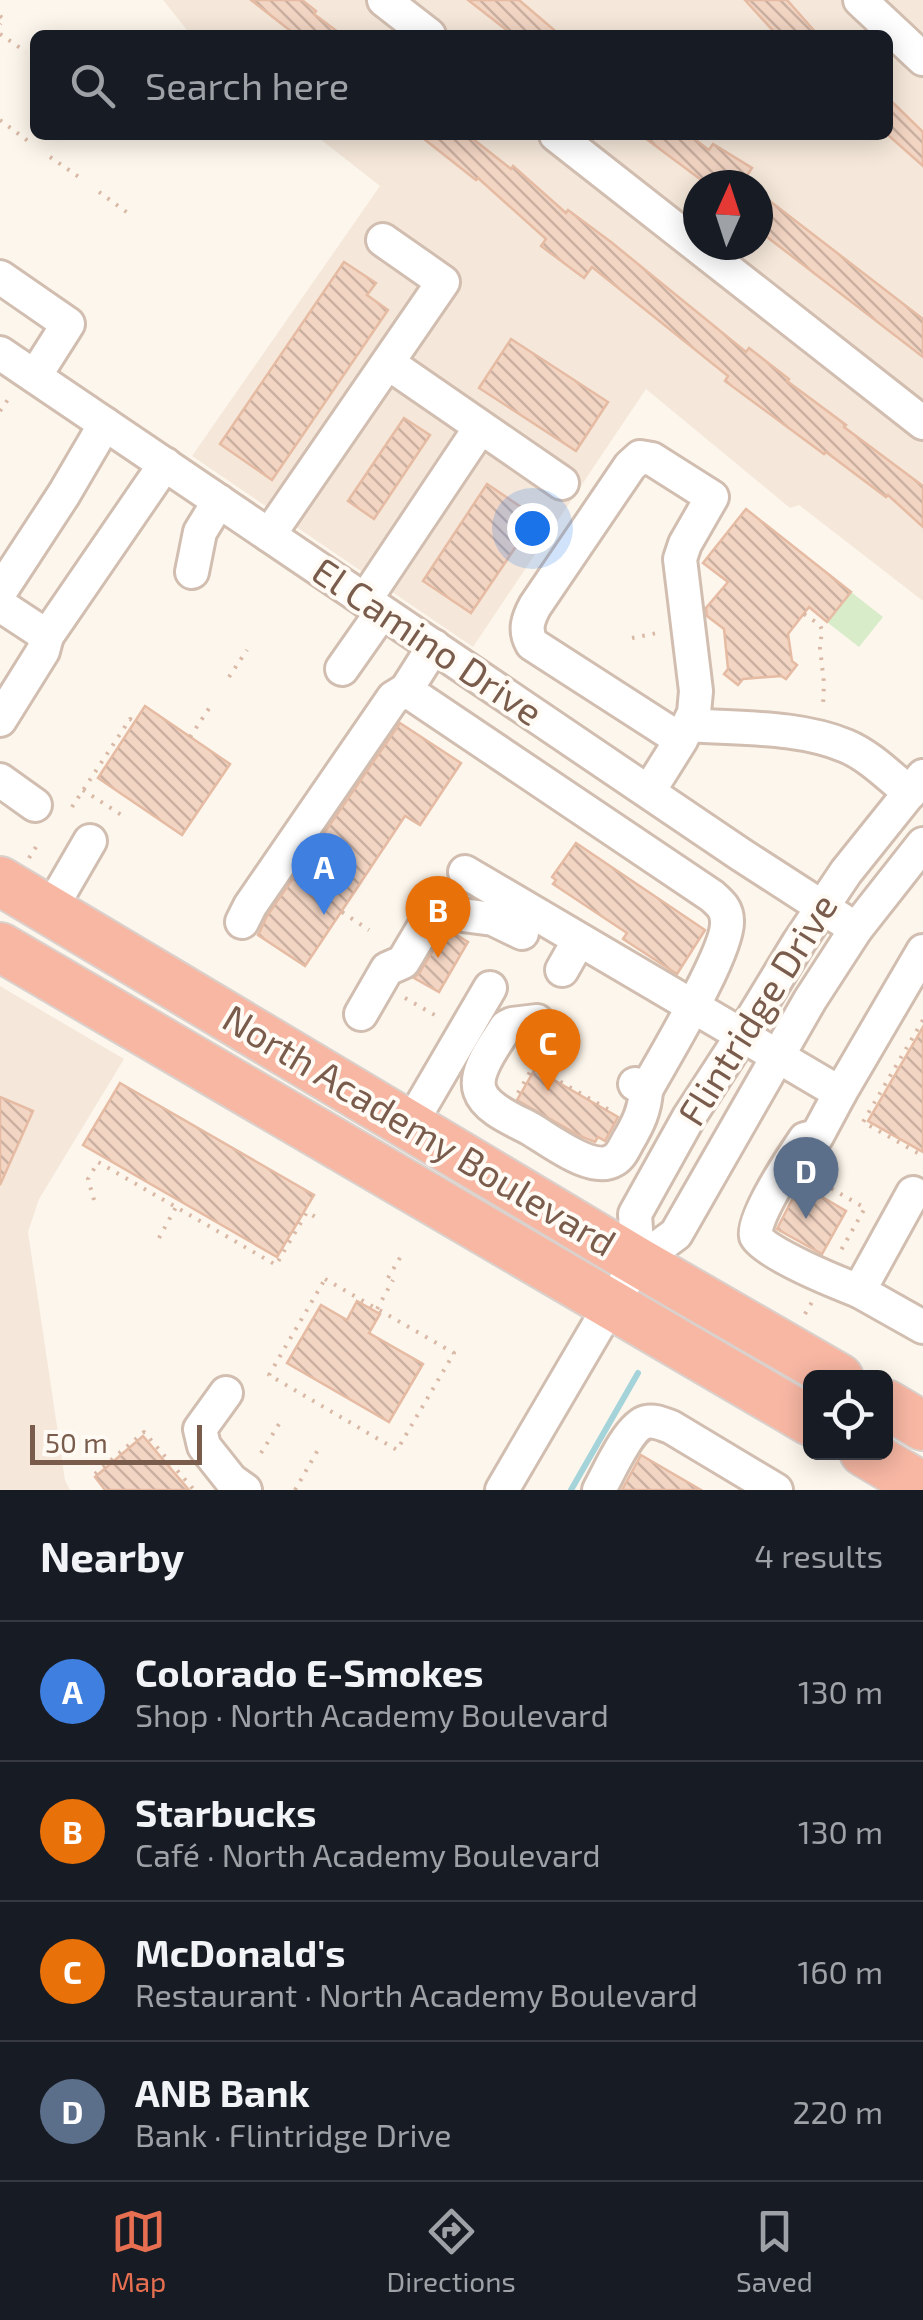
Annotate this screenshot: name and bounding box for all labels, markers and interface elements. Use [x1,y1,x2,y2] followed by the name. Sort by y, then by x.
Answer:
[30,30,893,140] search box
[65,58,120,113] icon: search
[145,62,349,108] text: Search here
[683,170,773,260] north arrow
[507,503,558,554] your location
[304,546,552,734] street label: El Camino Drive
[292,832,356,915] pin: A
[406,876,470,958] pin: B
[667,885,846,1133] street label: Flintridge Drive
[215,994,625,1265] street label: North Academy Boulevard
[516,1008,580,1091] pin: C
[774,1136,838,1219] pin: D
[803,1370,893,1460] map controls
[803,1370,893,1460] button: locate
[30,1420,202,1464] scale bar
[45,1425,108,1459] text: 50 m
[40,1530,184,1580] text: Nearby
[754,1536,883,1574] text: 4 results
[135,1649,483,1695] text: Colorado E-Smokes
[62,1672,83,1710] text: A
[798,1672,883,1710] text: 130 m
[135,1695,609,1733] text: Shop · North Academy Boulevard
[135,1789,317,1835] text: Starbucks
[62,1812,83,1850] text: B
[798,1812,883,1850] text: 130 m
[135,1835,601,1873] text: Café · North Academy Boulevard
[135,1929,345,1975] text: McDonald's
[63,1952,82,1990] text: C
[797,1952,883,1990] text: 160 m
[135,1975,698,2013] text: Restaurant · North Academy Boulevard
[135,2069,310,2115] text: ANB Bank
[62,2092,83,2130] text: D
[793,2092,883,2130] text: 220 m
[135,2115,451,2153] text: Bank · Flintridge Drive
[110,2204,166,2298] tab: Map
[387,2204,516,2298] tab: Directions
[736,2204,813,2298] tab: Saved

